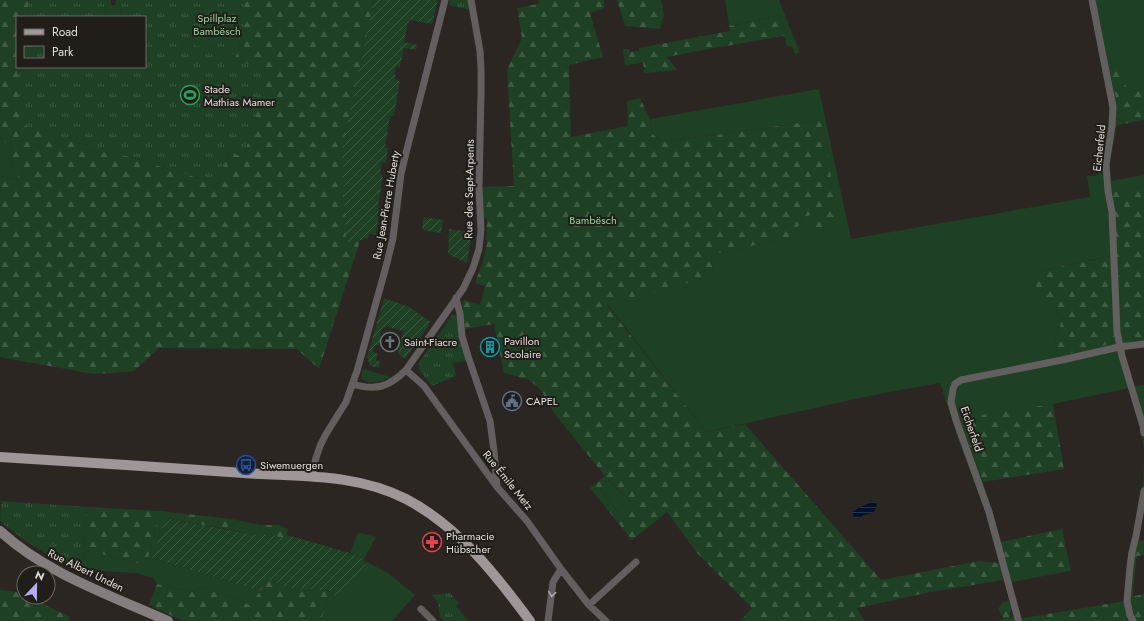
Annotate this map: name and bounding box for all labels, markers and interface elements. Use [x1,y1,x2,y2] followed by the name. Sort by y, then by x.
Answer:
[193,10,241,39] park label: Spillplaz Bambësch
[16,16,146,68] legend
[52,23,78,41] text: Road
[52,43,74,61] text: Park
[204,81,275,110] place label: Stade Mathias Mamer
[179,84,201,106] sports icon: Stade Mathias Mamer
[1089,124,1109,172] street label: Eicherfeld
[460,139,478,239] street label: Rue des Sept-Arpents
[369,149,403,261] street label: Rue Jean-Pierre Huberty
[569,212,617,228] park label: Bambësch
[379,331,401,353] church icon: Saint-Fiacre
[504,333,542,362] place label: Pavillon Scolaire
[404,334,457,350] place label: Saint-Fiacre
[479,336,501,358] building icon: Pavillon Scolaire
[501,390,523,412] public building icon: CAPEL
[526,393,558,409] place label: CAPEL
[957,404,987,454] street label: Eicherfeld
[479,447,537,513] street label: Rue Émile Metz
[235,454,257,476] bus stop icon: Siwemuergen
[260,457,323,473] place label: Siwemuergen
[446,528,495,557] place label: Pharmacie Hübscher
[421,531,443,553] pharmacy icon: Pharmacie Hübscher
[45,545,127,595] street label: Rue Albert Unden
[16,565,56,605] north arrow
[33,567,47,585] text: N
[548,591,557,597] one-way arrow

